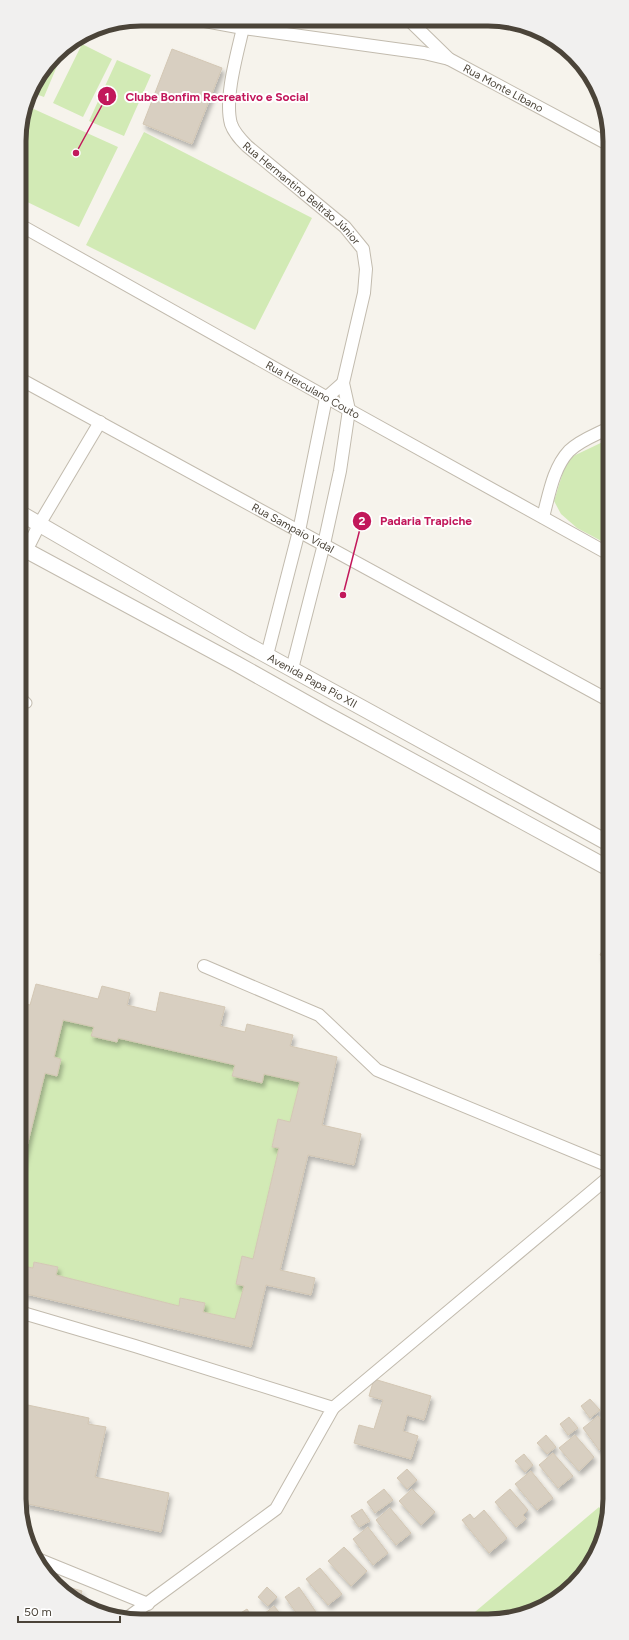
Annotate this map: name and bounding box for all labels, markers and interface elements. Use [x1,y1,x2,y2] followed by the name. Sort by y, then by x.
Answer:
[461,62,545,115] street label: Rua Monte Líbano
[97,84,316,108] callout: Clube Bonfim Recreativo e Social
[104,90,110,104] text: 1
[125,90,309,104] text: Clube Bonfim Recreativo e Social
[240,139,363,247] street label: Rua Hermantino Beltrão Júnior
[263,359,362,422] street label: Rua Herculano Couto
[249,501,336,556] street label: Rua Sampaio Vidal
[352,509,480,533] callout: Padaria Trapiche
[359,514,366,528] text: 2
[380,514,472,528] text: Padaria Trapiche
[265,651,359,711] street label: Avenida Papa Pio XII
[18,1598,120,1624] scale bar
[24,1605,52,1619] text: 50 m

